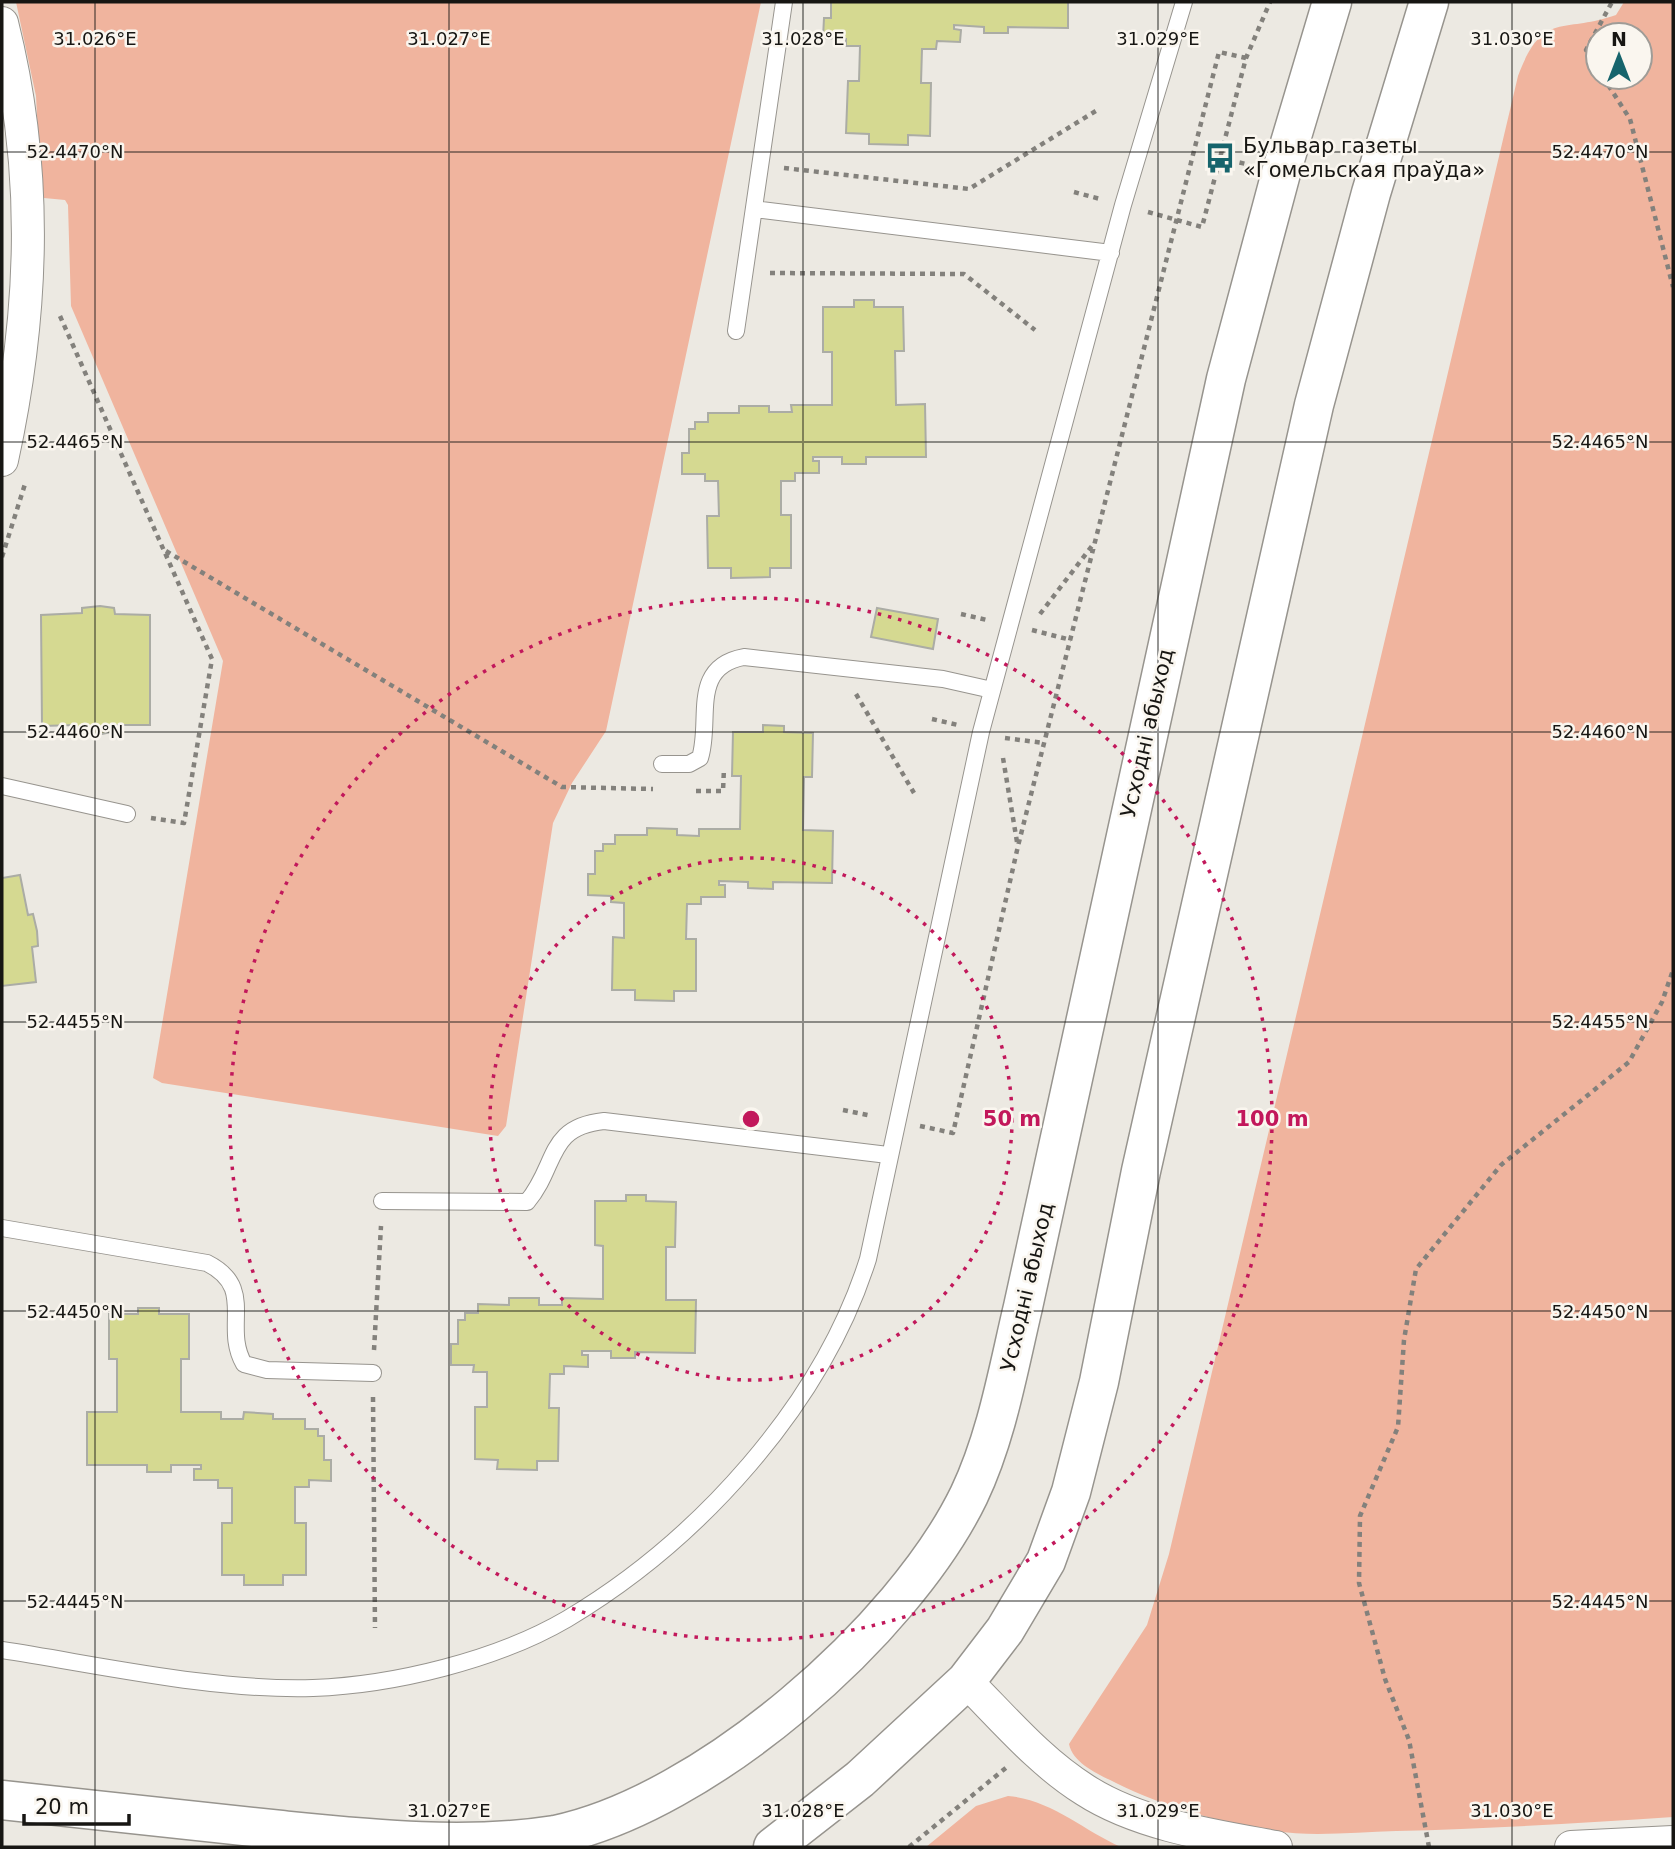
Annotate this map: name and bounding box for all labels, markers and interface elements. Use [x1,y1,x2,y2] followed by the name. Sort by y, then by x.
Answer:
[1584,21,1654,91] north arrow
[53,28,137,49] text: 31.026°E
[407,28,491,49] text: 31.027°E
[761,28,845,49] text: 31.028°E
[1116,28,1200,49] text: 31.029°E
[1470,28,1554,49] text: 31.030°E
[1611,28,1627,50] text: N
[1243,134,1485,182] place label: Бульвар газеты «Гомельская праўда»
[27,141,123,162] text: 52.4470°N
[1203,141,1237,175] bus stop icon: Бульвар газеты «Гомельская праўда»
[1552,141,1648,162] text: 52.4470°N
[27,431,123,452] text: 52.4465°N
[1552,431,1648,452] text: 52.4465°N
[1116,646,1178,820] street label: Усходні абыход
[27,721,123,742] text: 52.4460°N
[1552,721,1648,742] text: 52.4460°N
[27,1011,123,1032] text: 52.4455°N
[1552,1011,1648,1032] text: 52.4455°N
[739,1107,763,1131] centre of rings
[983,1107,1041,1131] text: 50 m
[1235,1107,1309,1131] text: 100 m
[996,1200,1058,1374] street label: Усходні абыход
[27,1301,123,1322] text: 52.4450°N
[1552,1301,1648,1322] text: 52.4450°N
[27,1591,123,1612] text: 52.4445°N
[1552,1591,1648,1612] text: 52.4445°N
[24,1783,130,1827] scale bar
[35,1795,89,1819] text: 20 m
[407,1800,491,1821] text: 31.027°E
[761,1800,845,1821] text: 31.028°E
[1116,1800,1200,1821] text: 31.029°E
[1470,1800,1554,1821] text: 31.030°E

